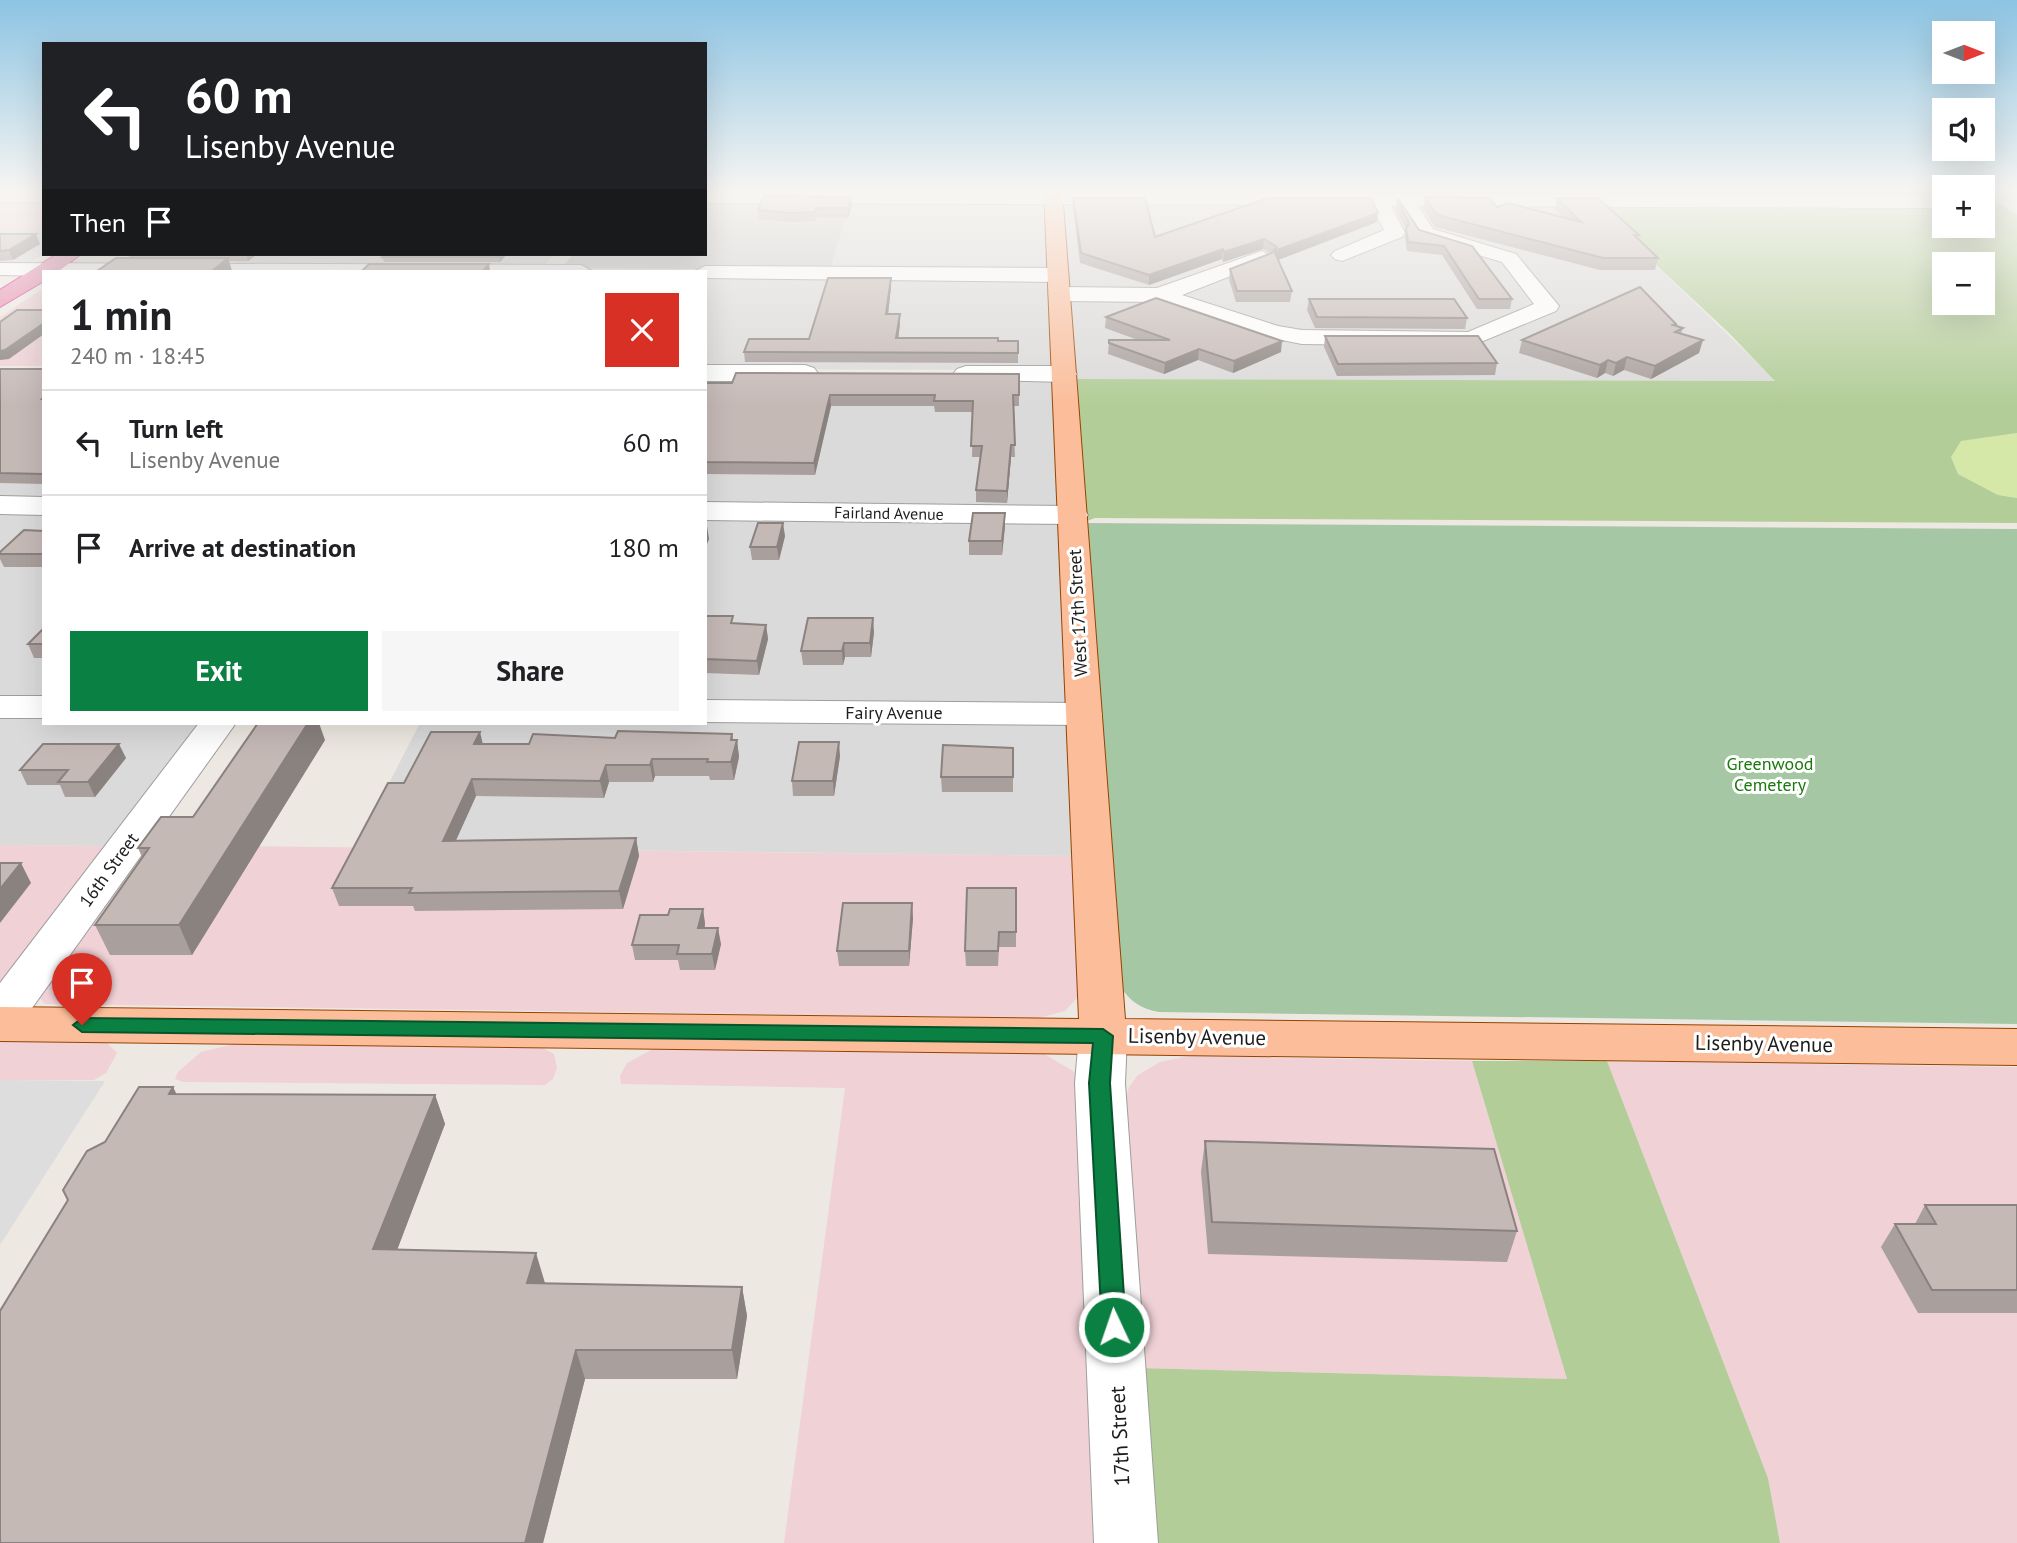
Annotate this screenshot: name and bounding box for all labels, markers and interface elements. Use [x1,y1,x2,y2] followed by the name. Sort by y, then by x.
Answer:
[1932,21,1995,84] north arrow
[1932,21,1995,315] map controls
[185,63,292,127] text: 60 m
[70,70,161,161] icon: left
[1932,98,1995,161] button: sound
[185,125,395,167] text: Lisenby Avenue
[1932,175,1995,238] button: +
[140,203,178,241] icon: arrive
[70,206,126,239] text: Then
[1932,252,1995,315] button: −
[70,287,172,342] text: 1 min
[605,293,679,367] button: close
[70,341,206,370] text: 240 m · 18:45
[129,412,223,445] text: Turn left
[70,424,108,462] icon: left
[623,426,679,459] text: 60 m
[129,445,280,474] text: Lisenby Avenue
[834,502,944,524] street label: Fairland Avenue
[70,529,108,567] icon: arrive
[129,531,356,564] text: Arrive at destination
[608,531,679,564] text: 180 m
[1063,549,1092,677] street label: West 17th Street
[70,631,368,711] button: Exit
[382,631,679,711] button: Share
[845,701,943,724] street label: Fairy Avenue
[1726,752,1814,796] park label: Greenwood Cemetery
[74,828,143,911] street label: 16th Street
[52,953,112,1025] pin
[63,964,101,1002] icon: arrive
[1128,1022,1266,1051] street label: Lisenby Avenue
[1695,1029,1833,1058] street label: Lisenby Avenue
[1077,1290,1151,1364] position arrow
[1103,1385,1136,1487] street label: 17th Street

